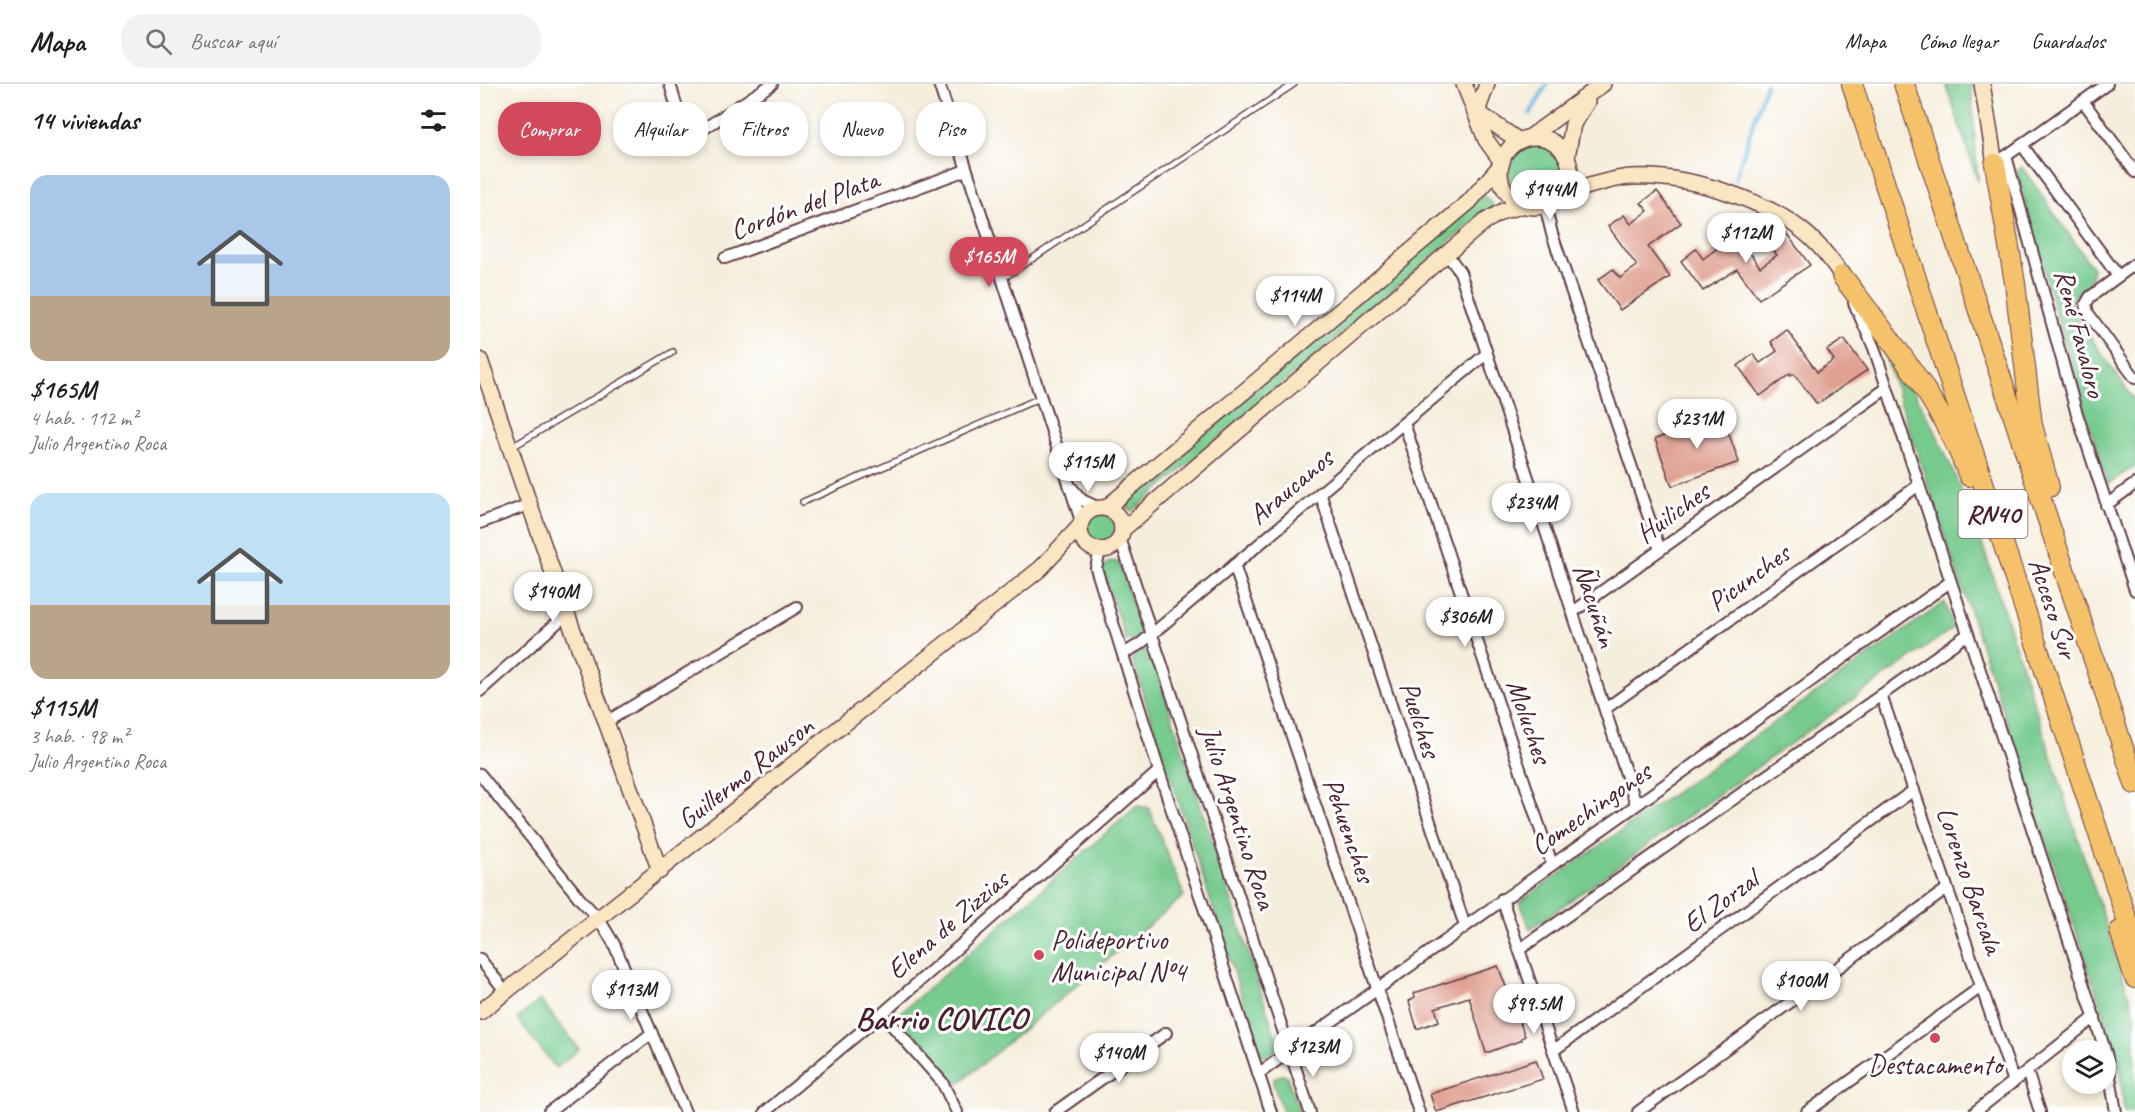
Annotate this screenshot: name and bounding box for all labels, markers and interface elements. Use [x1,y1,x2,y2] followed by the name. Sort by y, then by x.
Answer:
[121,14,541,68] search box
[30,24,85,59] text: Mapa
[142,25,175,58] icon: search
[190,27,276,55] text: Buscar aquí
[1845,28,1886,54] text: Mapa
[1919,28,1998,54] text: Cómo llegar
[2031,28,2105,54] text: Guardados
[498,102,601,156] chip: Comprar
[613,102,708,156] chip: Alquilar
[720,102,808,156] chip: Filtros
[820,102,904,156] chip: Nuevo
[916,102,986,156] chip: Piso
[30,104,139,137] text: 14 viviendas
[417,104,450,137] icon: filters
[725,161,885,247] street label: Cordón del Plata
[1508,170,1592,221] pin: $144M
[1525,177,1575,202] text: $144M
[1704,213,1788,264] pin: $112M
[186,214,294,322] icon: home
[1721,220,1771,245] text: $112M
[947,237,1031,288] pin: $165M
[964,244,1014,269] text: $165M
[2047,265,2115,403] street label: René Favaloro
[1253,276,1337,327] pin: $114M
[1270,283,1320,308] text: $114M
[30,373,96,406] text: $165M
[1655,399,1739,450] pin: $231M
[30,406,137,431] text: 4 hab. · 112 m²
[1672,406,1722,431] text: $231M
[30,431,166,456] text: Julio Argentino Roca
[1241,439,1342,532] street label: Araucanos
[1046,442,1130,493] pin: $115M
[1063,449,1113,474] text: $115M
[1629,473,1718,551] street label: Huiliches
[1489,483,1573,534] pin: $234M
[1506,490,1556,515] text: $234M
[1958,490,2027,538] road number: RN40
[186,532,294,640] icon: home
[1700,534,1798,619] street label: Picunches
[2021,554,2087,665] street label: Acceso Sur
[1566,559,1626,653] street label: Ñacuñán
[511,572,595,623] pin: $140M
[528,579,578,604] text: $140M
[1423,597,1507,648] pin: $306M
[1440,604,1491,629] text: $306M
[1499,675,1561,770] street label: Moluches
[1392,677,1450,764] street label: Puelches
[30,691,95,724] text: $115M
[670,707,822,836] street label: Guillermo Rawson
[1192,719,1285,915] street label: Julio Argentino Roca
[30,724,128,749] text: 3 hab. · 98 m²
[30,749,166,774] text: Julio Argentino Roca
[1523,753,1659,863] street label: Comechingones
[1315,773,1385,890] street label: Pehuenches
[1929,802,2013,961] street label: Lorenzo Barcala
[1676,859,1769,940] street label: El Zorzal
[879,860,1017,987] street label: Elena de Zizzias
[1051,922,1188,989] place label: Polideportivo Municipal Nº4
[1032,948,1046,962] marker: Polideportivo Municipal Nº4
[1759,961,1843,1012] pin: $100M
[1776,968,1826,993] text: $100M
[589,970,673,1021] pin: $113M
[606,977,656,1002] text: $113M
[1485,984,1583,1035] pin: $99.5M
[1507,991,1561,1016] text: $99.5M
[855,998,1030,1039] district label: Barrio COVICO
[1271,1027,1355,1078] pin: $123M
[1928,1031,1942,1045] marker: Destacamento
[1077,1033,1161,1084] pin: $140M
[1288,1034,1338,1059] text: $123M
[1094,1040,1144,1065] text: $140M
[2062,1040,2116,1094] map controls
[2062,1040,2116,1094] button: layers
[1868,1047,2005,1082] place label: Destacamento

